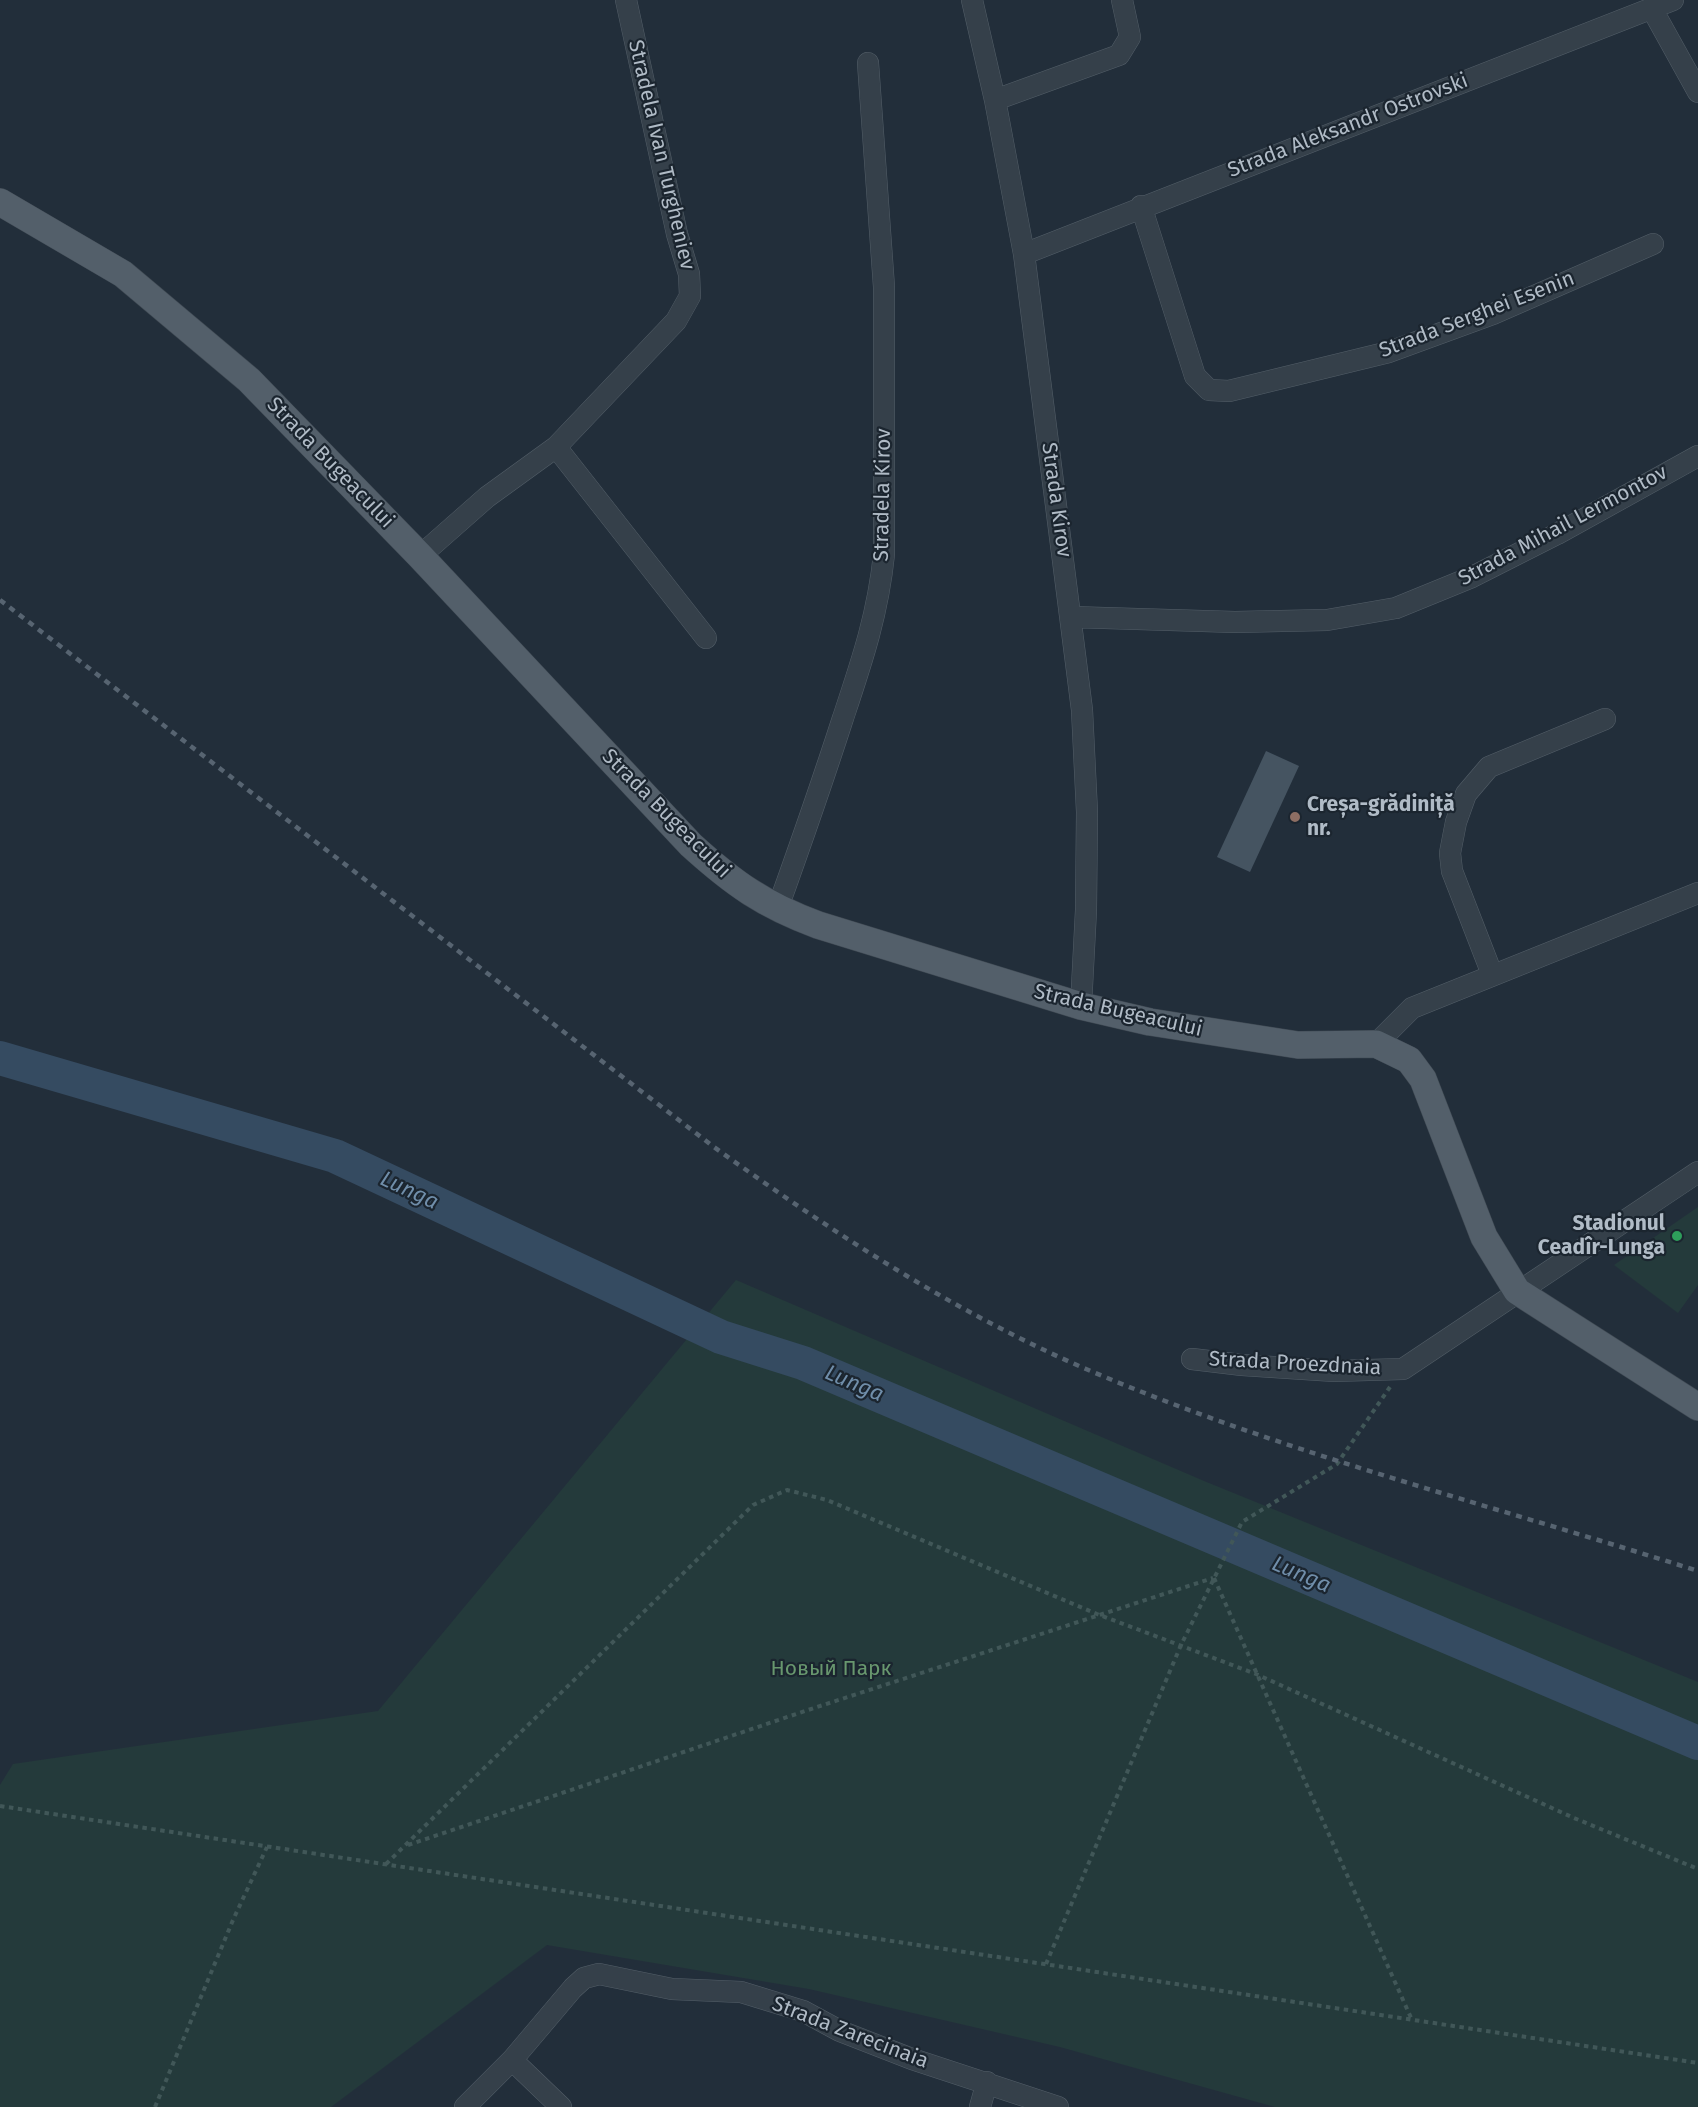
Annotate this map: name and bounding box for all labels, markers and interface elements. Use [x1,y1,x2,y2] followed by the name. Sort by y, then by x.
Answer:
[622,38,700,272] street label: Stradela Ivan Turgheniev
[1224,68,1472,184] street label: Strada Aleksandr Ostrovski
[1376,266,1578,364] street label: Strada Serghei Esenin
[261,392,399,534] street label: Strada Bugeacului
[869,428,897,562] street label: Stradela Kirov
[1035,441,1077,559] street label: Strada Kirov
[1454,460,1672,592] street label: Strada Mihail Lermontov
[596,744,736,884] street label: Strada Bugeacului
[1307,792,1455,842] place label: Creșa-grădiniță nr.
[1288,810,1302,824] marker: Creșa-grădiniță nr.
[1031,979,1205,1043] street label: Strada Bugeacului
[376,1166,442,1216] water label: Lunga
[1538,1211,1665,1261] place label: Stadionul Ceadîr-Lunga
[1670,1229,1684,1243] marker: Stadionul Ceadîr-Lunga
[1208,1347,1382,1381] street label: Strada Proezdnaia
[821,1360,887,1408] water label: Lunga
[1268,1551,1334,1599] water label: Lunga
[771,1656,891,1682] park label: Новый Парк
[768,1992,932,2074] street label: Strada Zarecinaia

